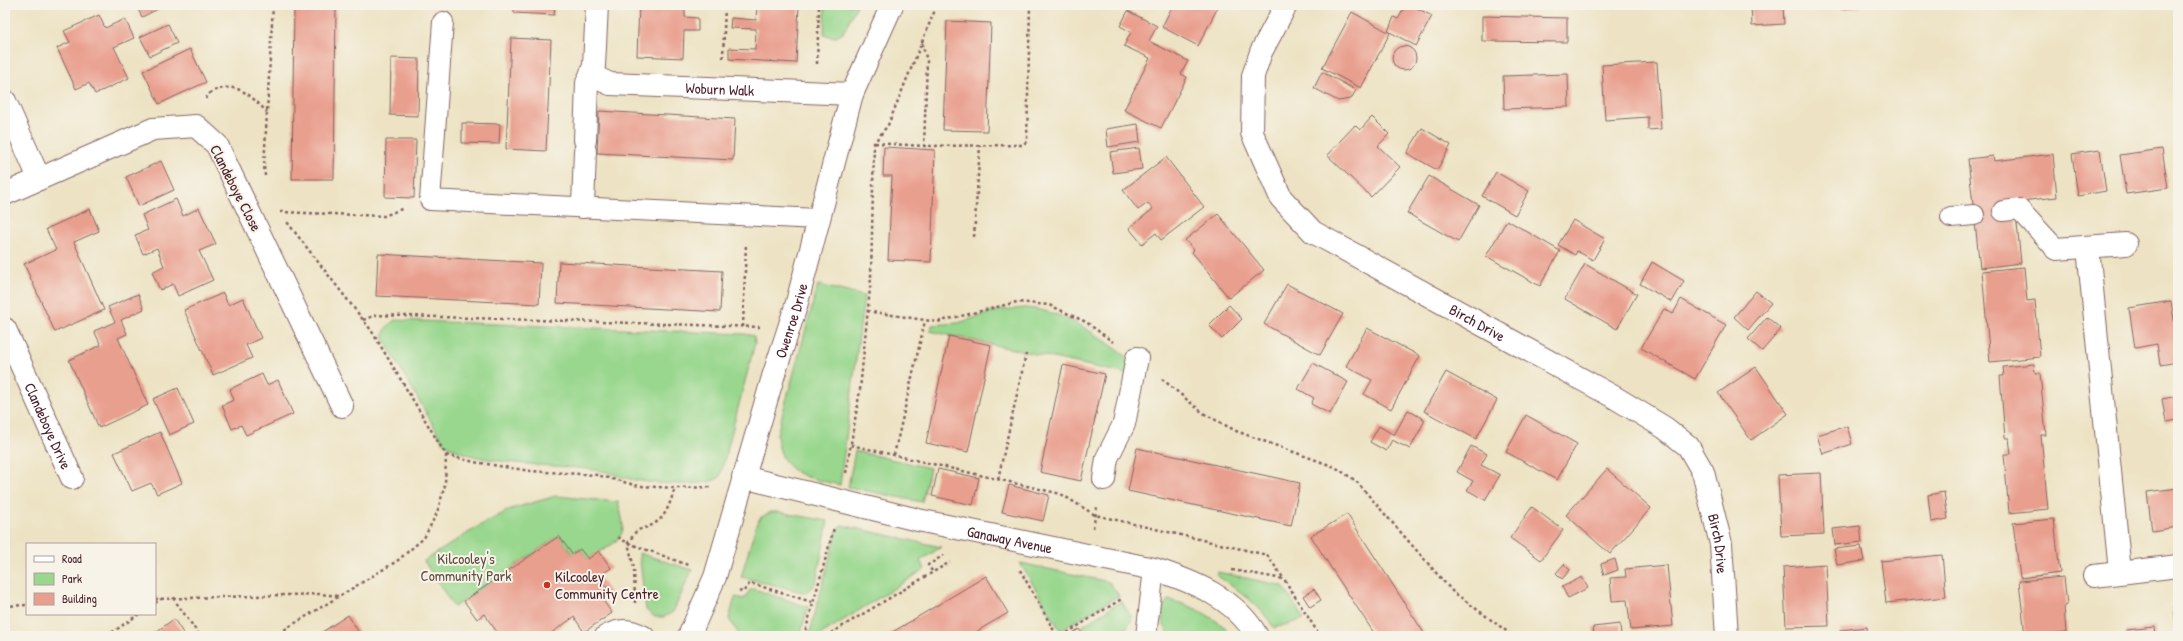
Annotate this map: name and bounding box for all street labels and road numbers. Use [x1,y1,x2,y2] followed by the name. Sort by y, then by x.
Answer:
[685,77,755,100] street label: Woburn Walk
[205,141,267,235] street label: Clandeboye Close
[769,281,812,361] street label: Owenroe Drive
[1446,298,1509,346] street label: Birch Drive
[20,379,77,472] street label: Clandeboye Drive
[1703,511,1733,574] street label: Birch Drive
[965,520,1054,558] street label: Ganaway Avenue

